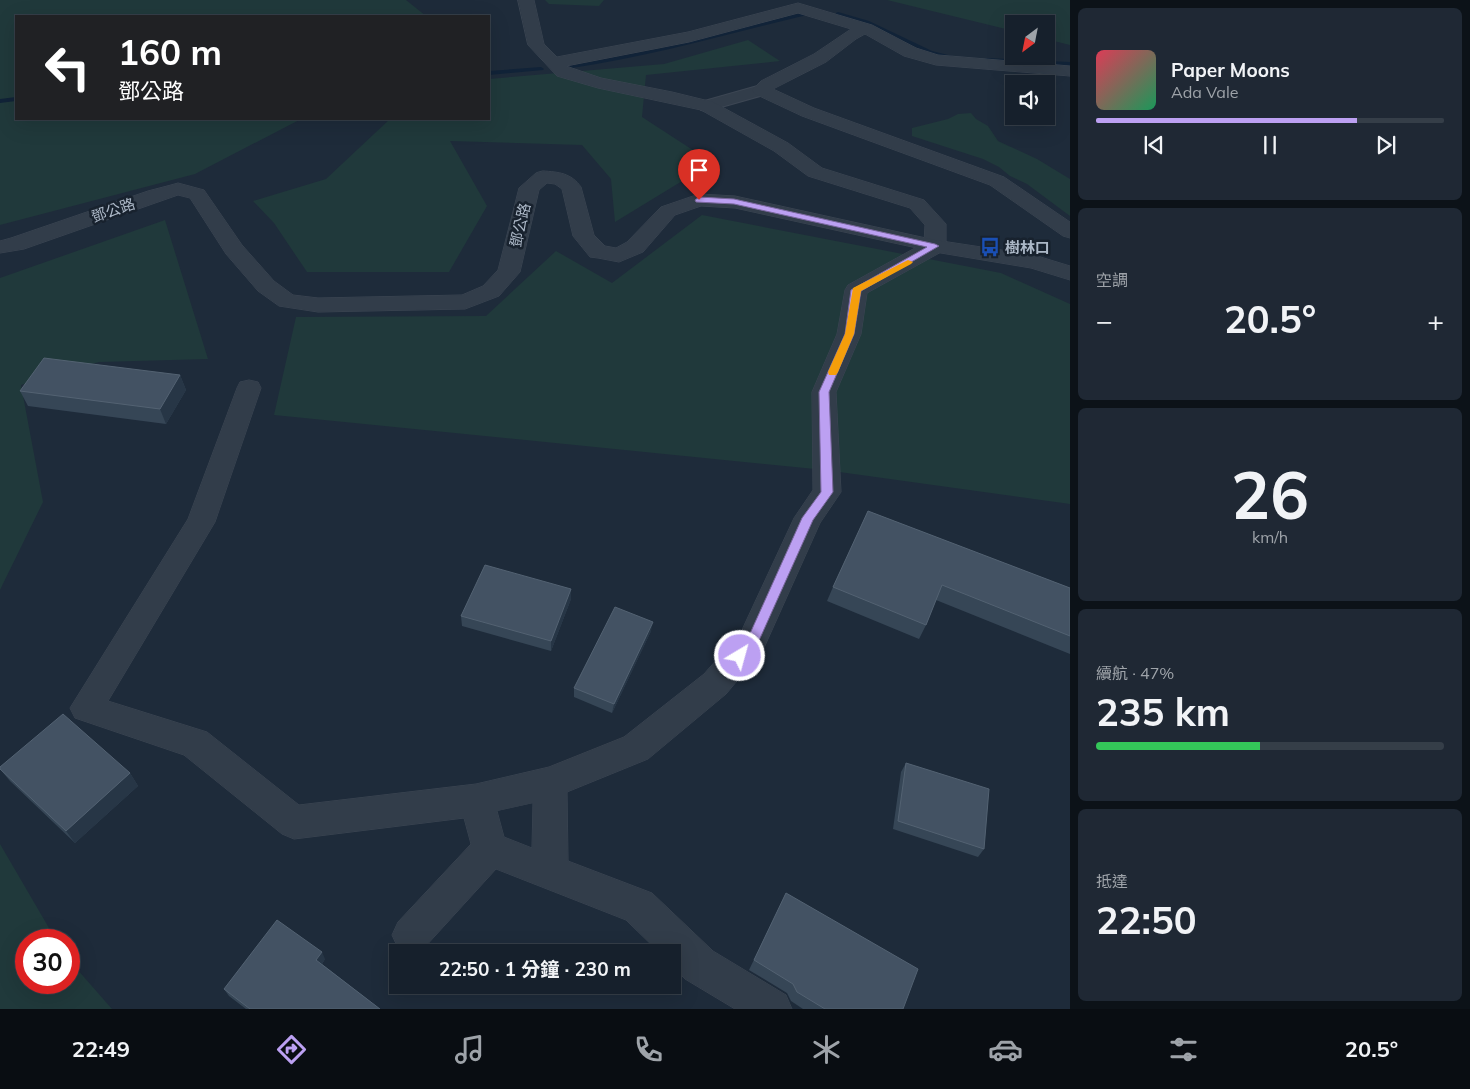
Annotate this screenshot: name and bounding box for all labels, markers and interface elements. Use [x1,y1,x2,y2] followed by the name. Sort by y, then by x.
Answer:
[1005,15,1055,65] north arrow
[1005,15,1055,125] map controls
[118,30,222,74] text: 160 m
[35,35,100,100] icon: left
[1171,58,1290,82] text: Paper Moons
[1005,75,1055,125] button: sound
[118,77,184,105] text: 鄧公路
[1171,82,1238,102] text: Ada Vale
[1140,131,1168,159] icon: previous
[1256,131,1284,159] icon: pause
[1372,131,1400,159] icon: next
[678,149,720,200] pin
[685,156,713,184] icon: arrive
[89,194,137,226] street label: 鄧公路
[506,201,534,249] street label: 鄧公路
[979,236,1001,258] bus stop icon: 樹林口
[1005,238,1050,257] place label: 樹林口
[1096,270,1128,290] text: 空調
[1224,295,1316,343] text: 20.5°
[1096,303,1113,338] text: −
[1427,303,1444,338] text: +
[1231,454,1309,535] text: 26
[1252,527,1288,547] text: km/h
[713,629,765,681] position arrow
[1096,663,1174,683] text: 續航 · 47%
[1096,688,1230,736] text: 235 km
[1096,871,1128,891] text: 抵達
[1096,896,1197,944] text: 22:50
[15,929,80,994] speed limit sign: 30
[439,957,631,981] text: 22:50 · 1 分鐘 · 230 m
[274,1032,309,1067] icon: directions
[452,1032,487,1067] icon: music
[631,1032,666,1067] icon: phone
[809,1032,844,1067] icon: climate
[988,1032,1023,1067] icon: car
[1166,1032,1201,1067] icon: filters
[72,1035,130,1063] text: 22:49
[1345,1035,1398,1063] text: 20.5°

